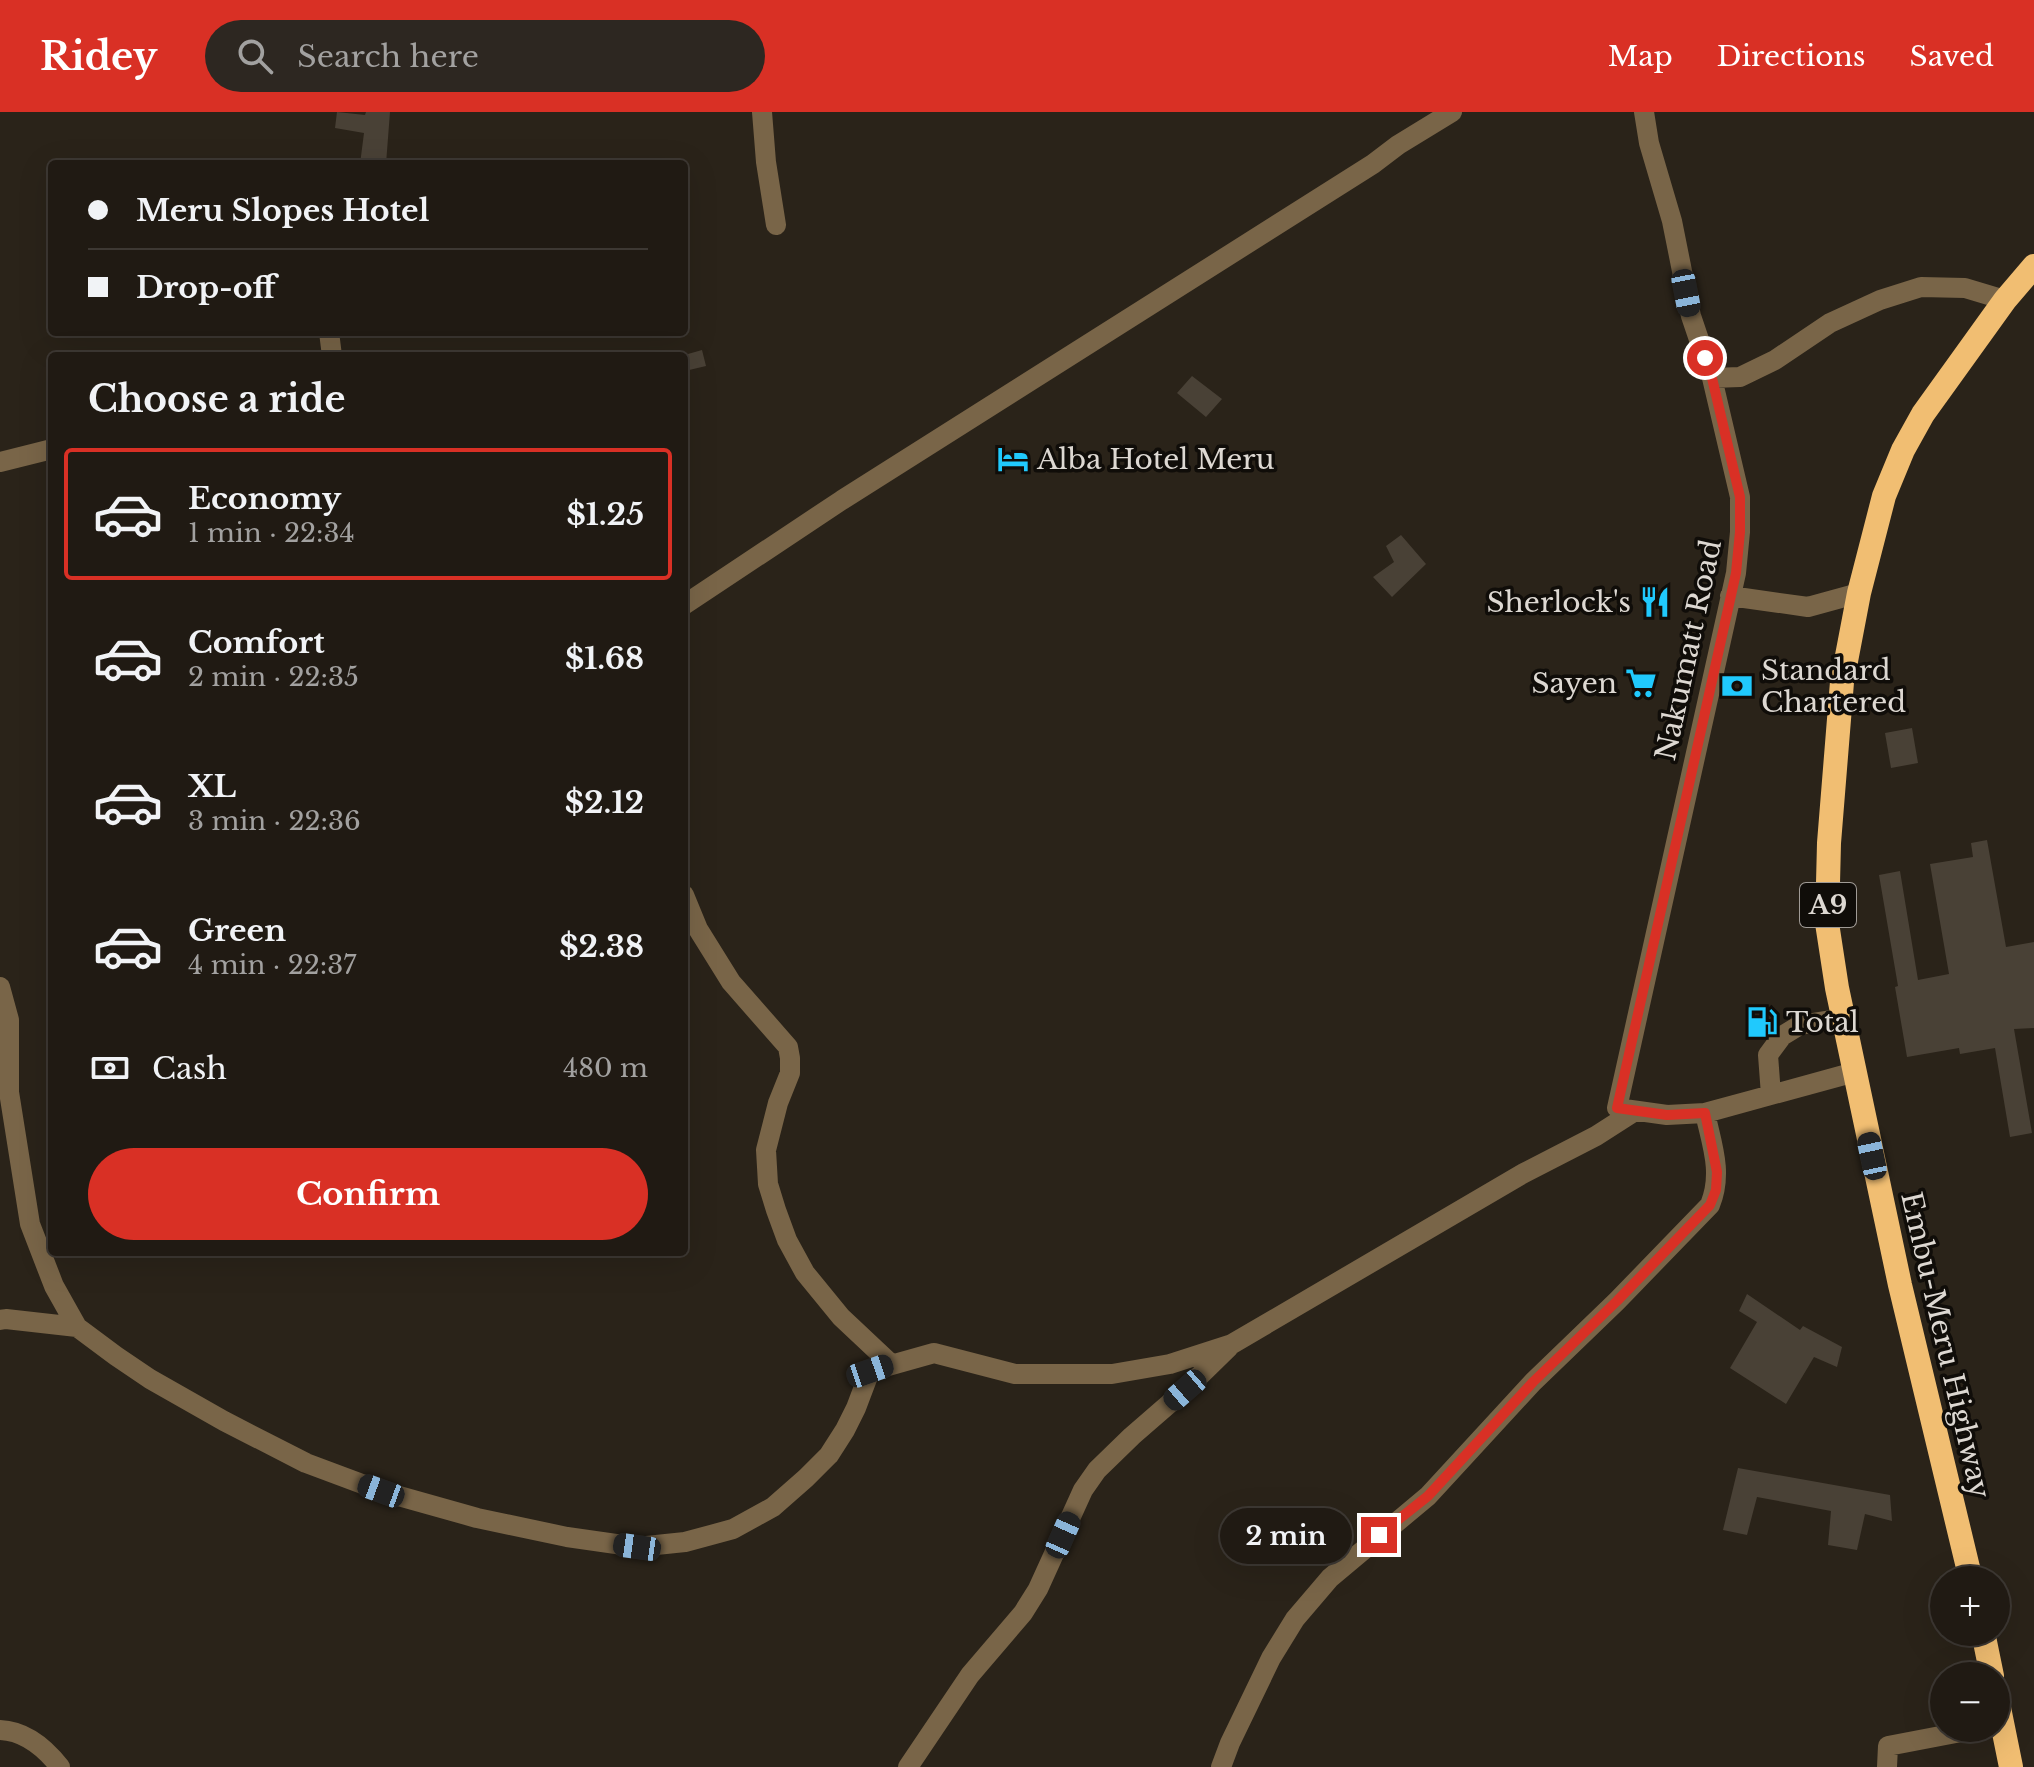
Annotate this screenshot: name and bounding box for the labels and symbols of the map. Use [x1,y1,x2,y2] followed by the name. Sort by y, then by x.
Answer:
[1670,267,1702,319] car
[1687,340,1723,376] route start
[996,442,1030,476] hotel icon: Alba Hotel Meru
[1036,442,1275,477] place label: Alba Hotel Meru
[1648,536,1729,764] street label: Nakumatt Road
[1487,585,1631,620] place label: Sherlock's
[1638,585,1672,619] restaurant icon: Sherlock's
[1761,653,1906,720] place label: Standard Chartered
[1531,666,1617,701] place label: Sayen
[1624,666,1658,700] supermarket icon: Sayen
[1720,669,1754,703] bank icon: Standard Chartered
[1800,883,1856,927] road number: A9
[1745,1005,1779,1039] fuel station icon: Total
[1786,1005,1859,1040] place label: Total
[1855,1130,1889,1182] car
[1893,1188,1998,1502] street label: Embu-Meru Highway
[843,1352,897,1390] car
[1159,1365,1211,1415] car
[354,1472,408,1510] car
[1219,1507,1351,1563] callout: 2 min
[1042,1508,1084,1562] car
[1361,1517,1397,1553] route end
[612,1532,662,1562] car

